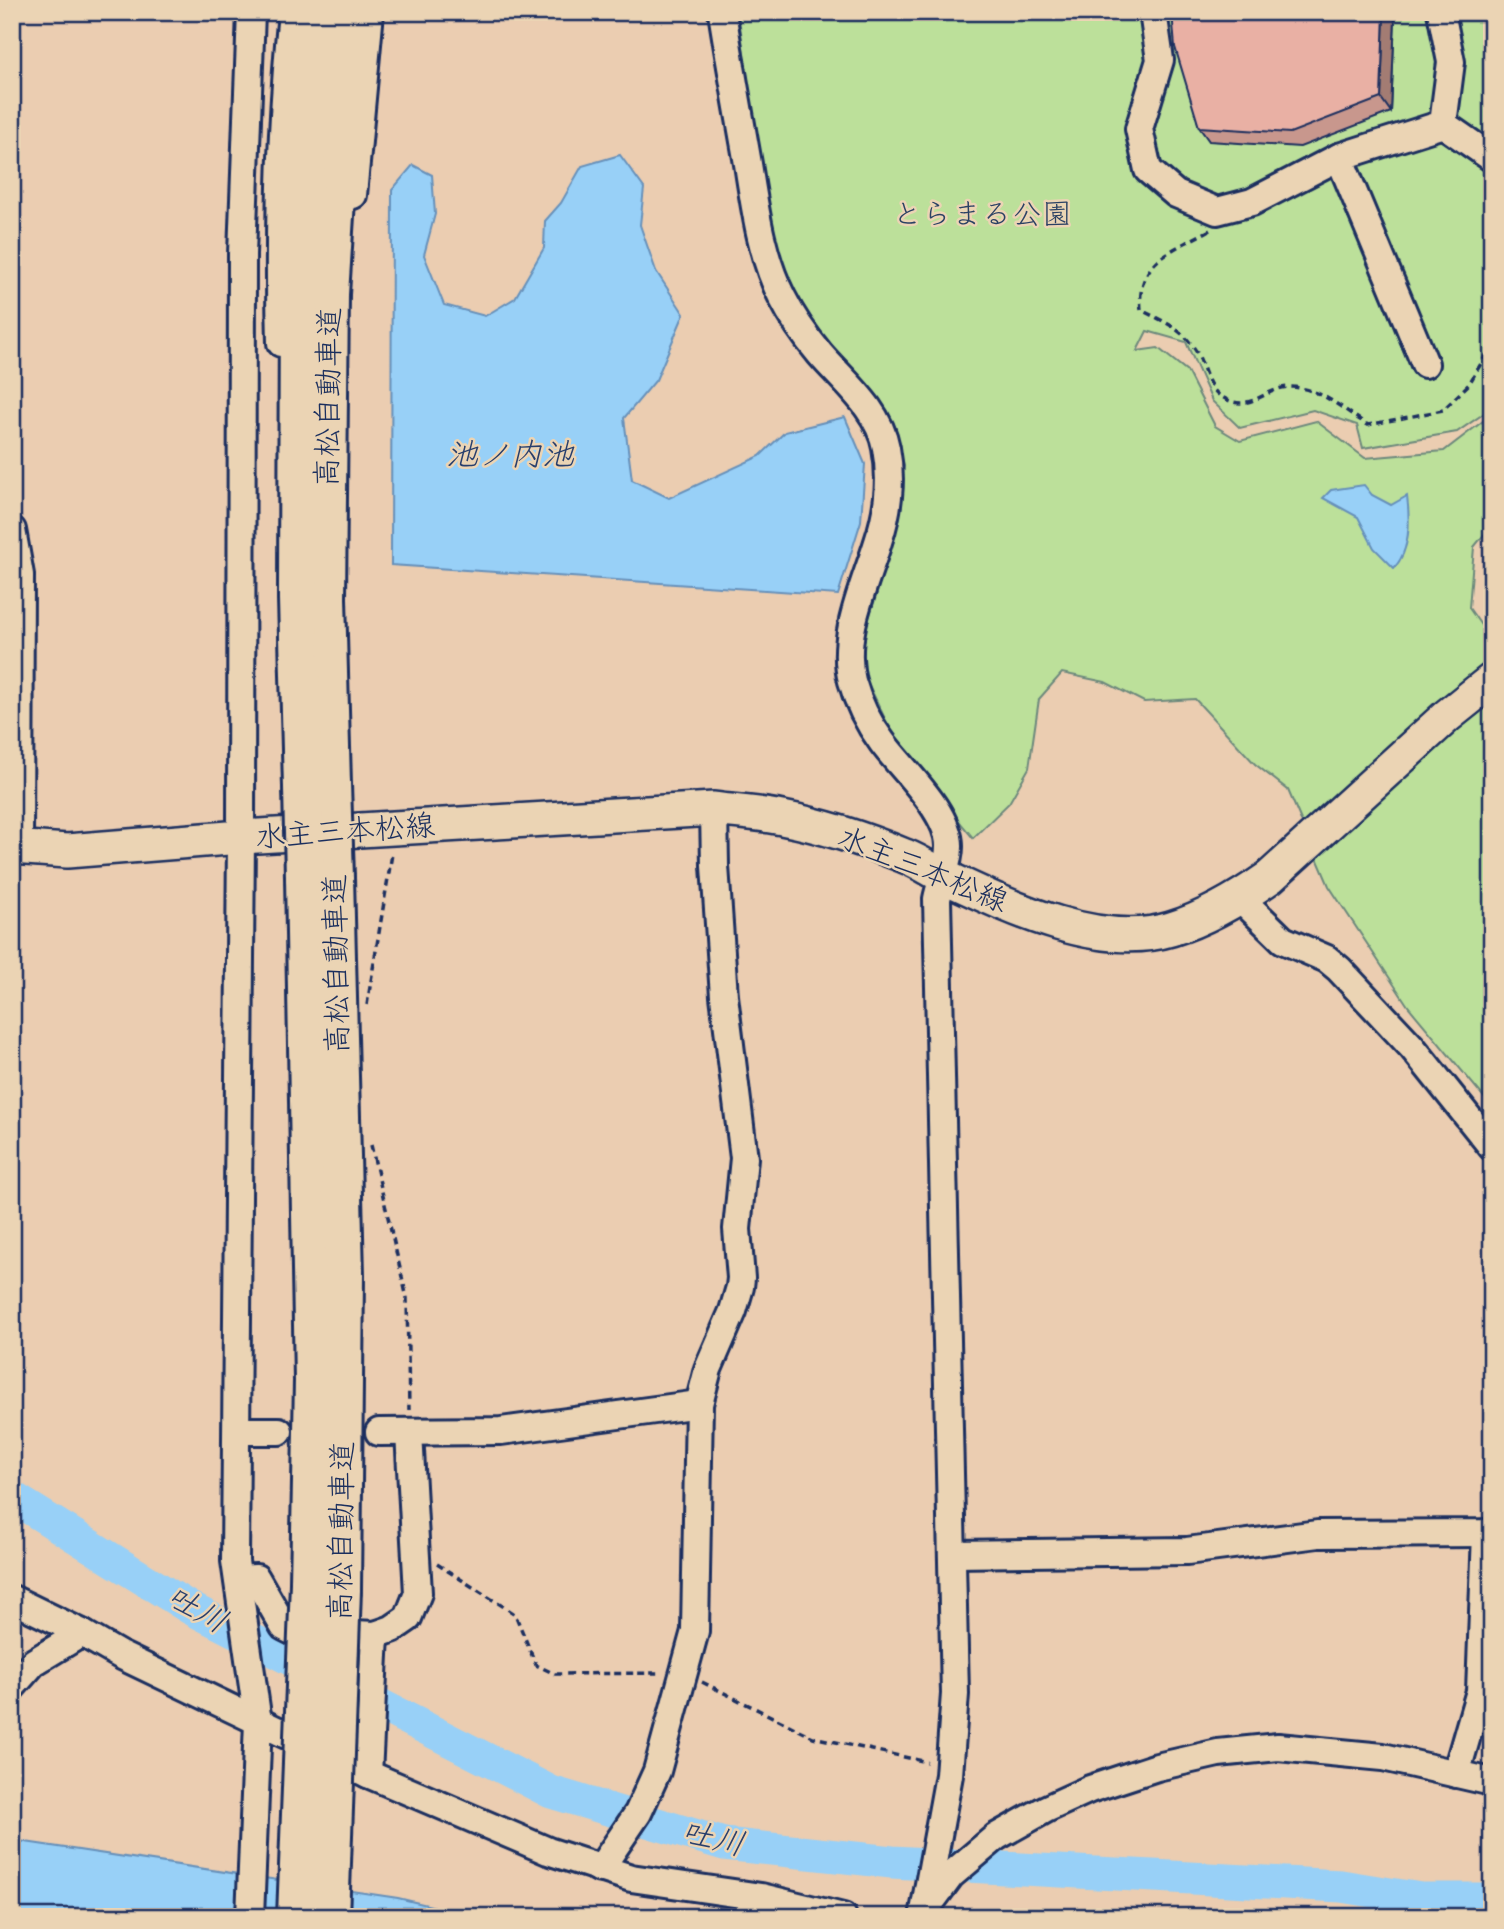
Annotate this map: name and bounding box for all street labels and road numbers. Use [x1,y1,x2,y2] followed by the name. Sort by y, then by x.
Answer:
[307,307,349,487] street label: 高松自動車道
[254,806,436,856] street label: 水主三本松線
[832,818,1014,920] street label: 水主三本松線
[315,874,357,1054] street label: 高松自動車道
[320,1441,362,1621] street label: 高松自動車道

